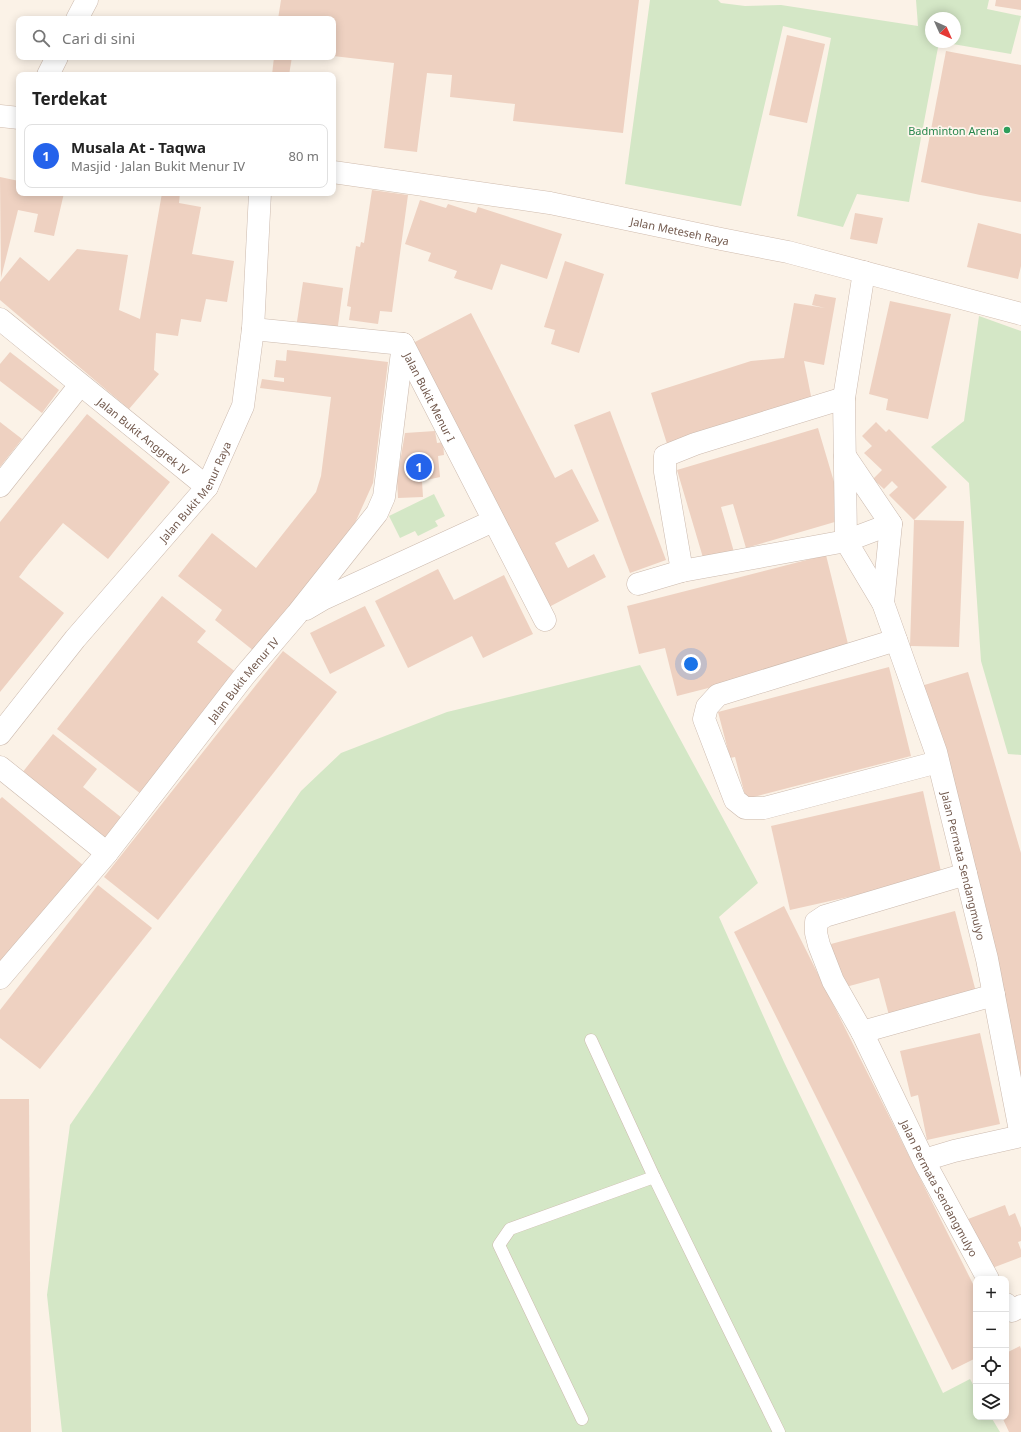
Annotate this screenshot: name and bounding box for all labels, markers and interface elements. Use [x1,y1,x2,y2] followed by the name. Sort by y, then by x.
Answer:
[925,12,961,48] north arrow
[16,16,336,60] search box
[30,27,52,49] icon: search
[62,28,135,48] text: Cari di sini
[32,87,107,110] text: Terdekat
[908,123,999,138] place label: Badminton Arena
[1002,125,1012,135] marker: Badminton Arena
[71,137,206,157] text: Musala At - Taqwa
[42,147,50,165] text: 1
[289,147,319,165] text: 80 m
[71,157,245,175] text: Masjid · Jalan Bukit Menur IV
[628,212,730,248] street label: Jalan Meteseh Raya
[400,349,459,444] street label: Jalan Bukit Menur I
[94,393,193,478] street label: Jalan Bukit Anggrek IV
[155,439,234,546] street label: Jalan Bukit Menur Raya
[406,452,432,482] pin: 1
[203,634,282,726] street label: Jalan Bukit Menur IV
[681,654,701,674] your location
[938,789,990,942] street label: Jalan Permata Sendangmulyo
[897,1116,982,1259] street label: Jalan Permata Sendangmulyo
[973,1276,1009,1420] map controls
[973,1276,1009,1312] button: +
[973,1312,1009,1348] button: −
[973,1348,1009,1384] button: locate
[973,1384,1009,1420] button: layers

